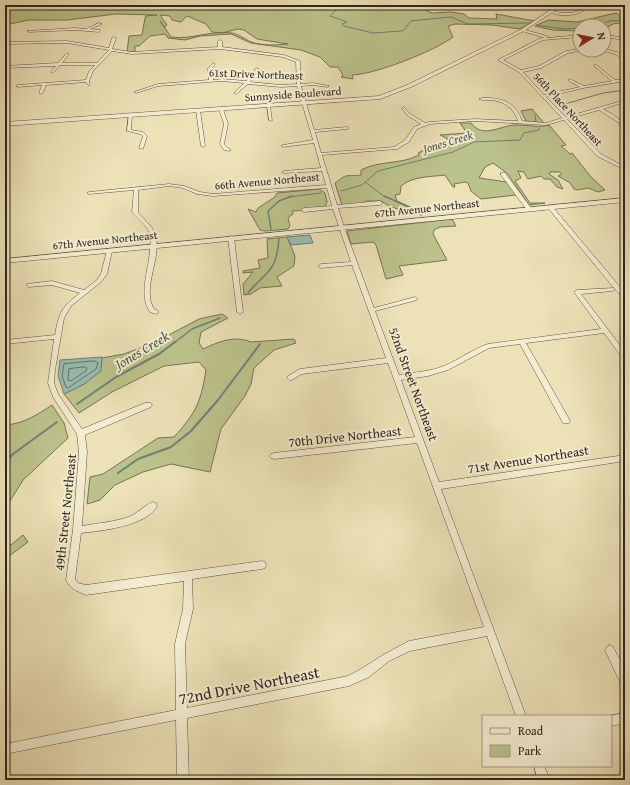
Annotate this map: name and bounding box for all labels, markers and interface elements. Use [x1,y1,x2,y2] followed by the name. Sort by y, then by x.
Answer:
[572,18,612,58] north arrow
[593,31,610,42] text: N
[209,64,304,84] street label: 61st Drive Northeast
[529,69,607,150] street label: 56th Place Northeast
[244,83,342,105] street label: Sunnyside Boulevard
[419,126,475,158] water label: Jones Creek
[214,168,320,194] street label: 66th Avenue Northeast
[374,195,480,221] street label: 67th Avenue Northeast
[52,227,158,253] street label: 67th Avenue Northeast
[384,325,443,444] street label: 52nd Street Northeast
[109,326,173,375] water label: Jones Creek
[288,421,403,452] street label: 70th Drive Northeast
[466,440,590,478] street label: 71st Avenue Northeast
[50,452,81,571] street label: 49th Street Northeast
[177,660,322,710] street label: 72nd Drive Northeast
[482,715,612,767] legend
[518,722,544,739] text: Road
[518,742,542,759] text: Park

